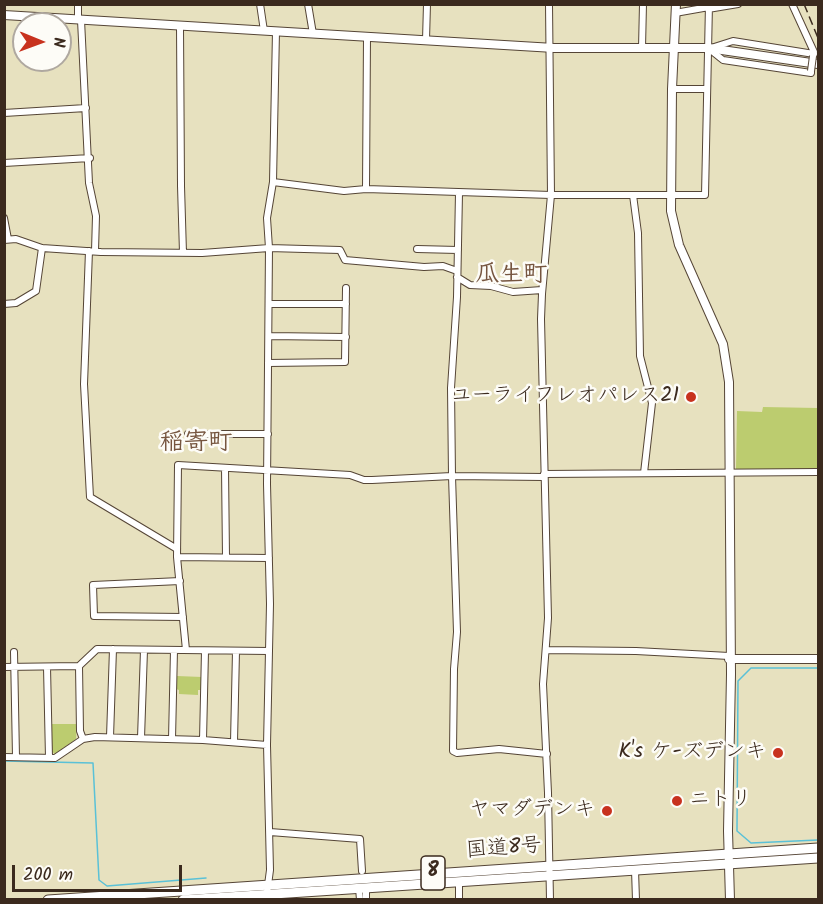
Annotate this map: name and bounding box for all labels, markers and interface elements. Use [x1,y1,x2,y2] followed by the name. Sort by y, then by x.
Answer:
[12,12,72,72] north arrow
[46,37,71,48] text: N
[475,263,547,291] district label: 瓜生町
[451,384,679,410] place label: ユーライフレオパレス21
[684,390,698,404] marker: ユーライフレオパレス21
[160,431,232,459] district label: 稲寄町
[619,740,766,766] place label: K's ケ-ズデンキ
[771,746,785,760] marker: K's ケ-ズデンキ
[689,788,752,814] place label: ニトリ
[670,794,684,808] marker: ニトリ
[469,798,595,824] place label: ヤマダデンキ
[600,804,614,818] marker: ヤマダデンキ
[465,835,543,865] street label: 国道8号
[15,853,184,891] scale bar
[421,856,445,890] road number: 8
[23,861,73,890] text: 200 m

